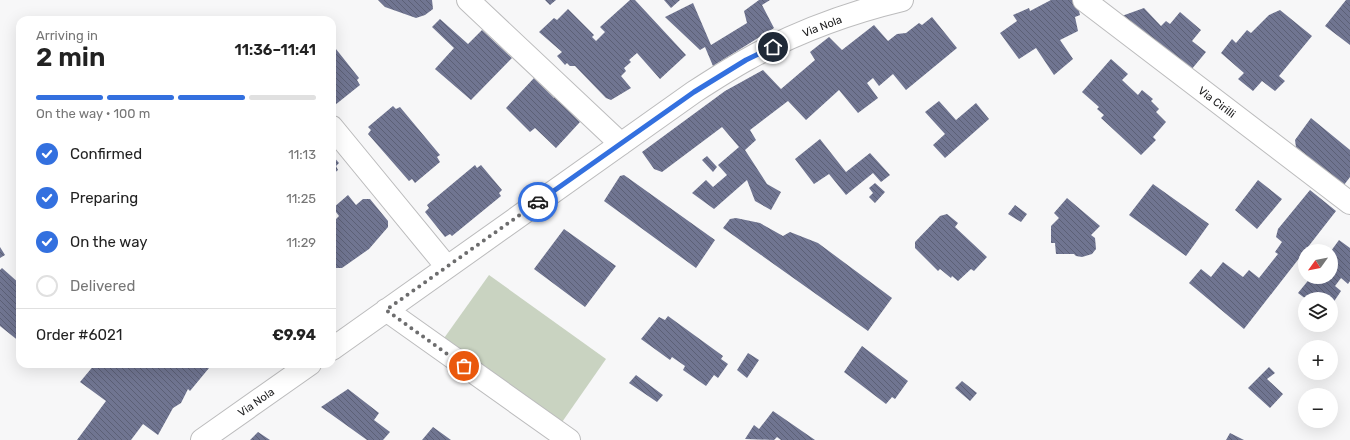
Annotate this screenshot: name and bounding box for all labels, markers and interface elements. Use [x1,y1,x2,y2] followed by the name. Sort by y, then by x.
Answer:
[801,13,844,40] street label: Via Nola
[36,28,98,43] text: Arriving in
[756,30,790,64] pin
[762,36,784,58] icon: home
[235,41,316,59] text: 11:36–11:41
[36,42,105,73] text: 2 min
[1195,84,1238,121] street label: Via Cirilli
[36,106,150,121] text: On the way · 100 m
[36,143,58,165] icon: check
[70,145,142,163] text: Confirmed
[288,147,316,162] text: 11:13
[518,182,558,222] courier
[36,187,58,209] icon: check
[70,189,138,207] text: Preparing
[286,191,316,206] text: 11:25
[527,191,549,213] icon: car
[36,231,58,253] icon: check
[70,233,148,251] text: On the way
[286,235,316,250] text: 11:29
[1298,244,1338,284] north arrow
[1298,244,1338,428] map controls
[70,277,135,295] text: Delivered
[1298,292,1338,332] button: layers
[36,326,122,344] text: Order #6021
[272,326,316,344] text: €9.94
[1298,340,1338,380] button: +
[447,349,481,383] pin
[453,355,475,377] icon: bag
[236,385,277,420] street label: Via Nola
[1298,388,1338,428] button: −

